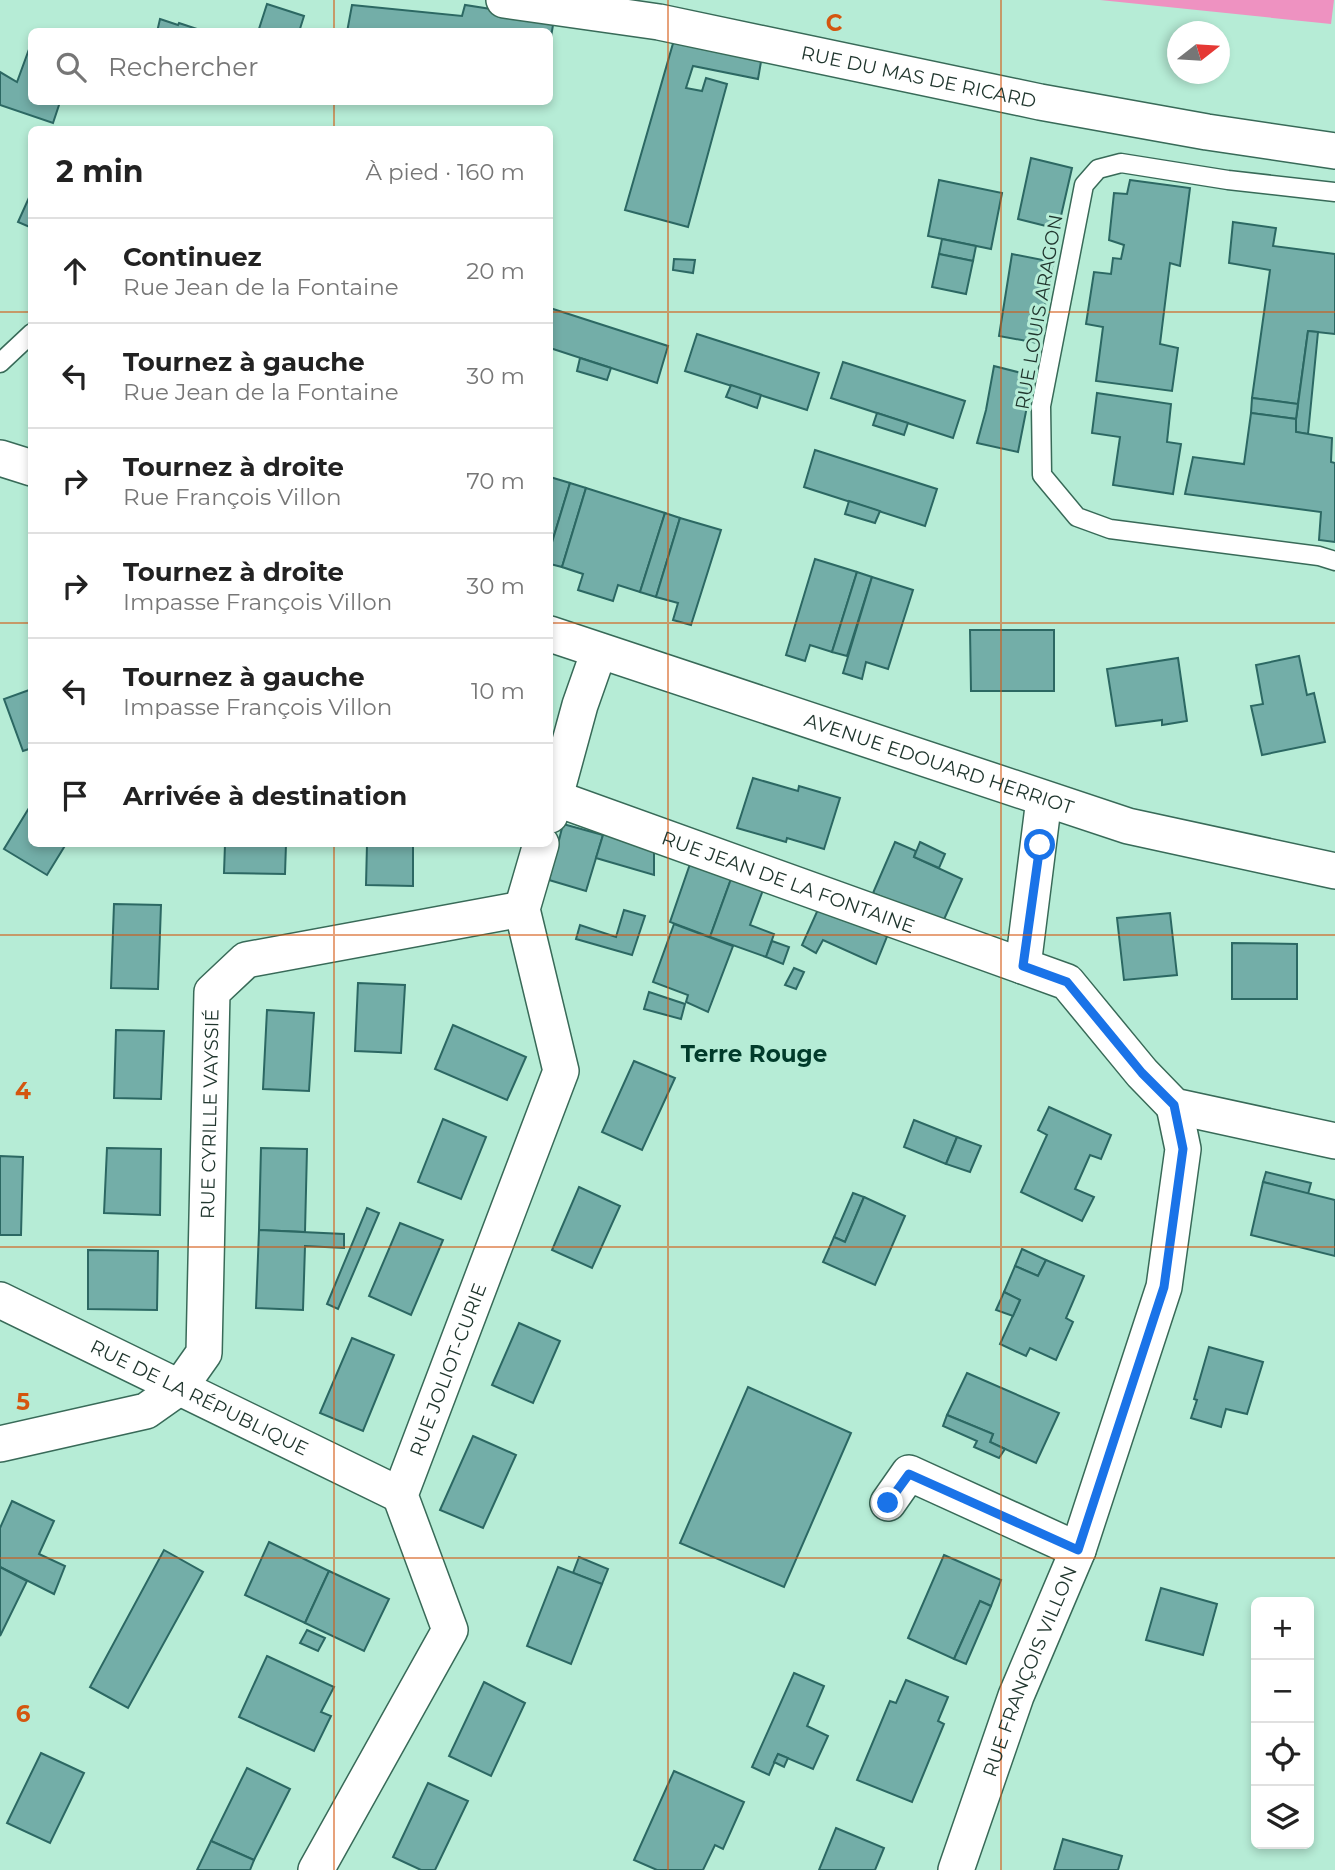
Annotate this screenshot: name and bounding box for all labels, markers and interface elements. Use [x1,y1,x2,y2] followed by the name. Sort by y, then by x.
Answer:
[826,9,843,37] text: C
[1167,21,1230,84] north arrow
[28,28,553,105] search box
[799,41,1039,112] street label: RUE DU MAS DE RICARD
[52,48,90,86] icon: search
[108,51,258,83] text: Rechercher
[56,153,143,190] text: 2 min
[365,158,525,186] text: À pied · 160 m
[1011,213,1067,411] street label: RUE LOUIS ARAGON
[123,241,262,273] text: Continuez
[56,252,94,290] icon: ahead
[466,257,525,285] text: 20 m
[123,273,399,301] text: Rue Jean de la Fontaine
[123,346,365,378] text: Tournez à gauche
[56,357,94,395] icon: left
[466,362,525,390] text: 30 m
[123,378,399,406] text: Rue Jean de la Fontaine
[123,451,344,483] text: Tournez à droite
[56,462,94,500] icon: right
[466,467,525,495] text: 70 m
[123,483,342,511] text: Rue François Villon
[123,556,344,588] text: Tournez à droite
[56,567,94,605] icon: right
[466,572,525,600] text: 30 m
[123,588,392,616] text: Impasse François Villon
[123,661,365,693] text: Tournez à gauche
[56,672,94,710] icon: left
[471,677,525,705] text: 10 m
[123,693,392,721] text: Impasse François Villon
[802,708,1077,819] street label: AVENUE EDOUARD HERRIOT
[56,777,94,815] icon: arrive
[123,780,407,812] text: Arrivée à destination
[659,826,918,938] street label: RUE JEAN DE LA FONTAINE
[1024,829,1055,860] route start
[195,1009,223,1219] street label: RUE CYRILLE VAYSSIÉ
[681,1040,827,1068] district label: Terre Rouge
[15,1077,31,1105] text: 4
[404,1280,491,1459] street label: RUE JOLIOT-CURIE
[87,1334,312,1460] street label: RUE DE LA RÉPUBLIQUE
[16,1388,30,1416] text: 5
[872,1487,903,1518] route end
[978,1562,1081,1780] street label: RUE FRANÇOIS VILLON
[1251,1597,1314,1849] map controls
[1251,1597,1314,1660] button: +
[1251,1660,1314,1723] button: −
[16,1700,31,1728] text: 6
[1251,1723,1314,1786] button: locate
[1251,1786,1314,1849] button: layers

